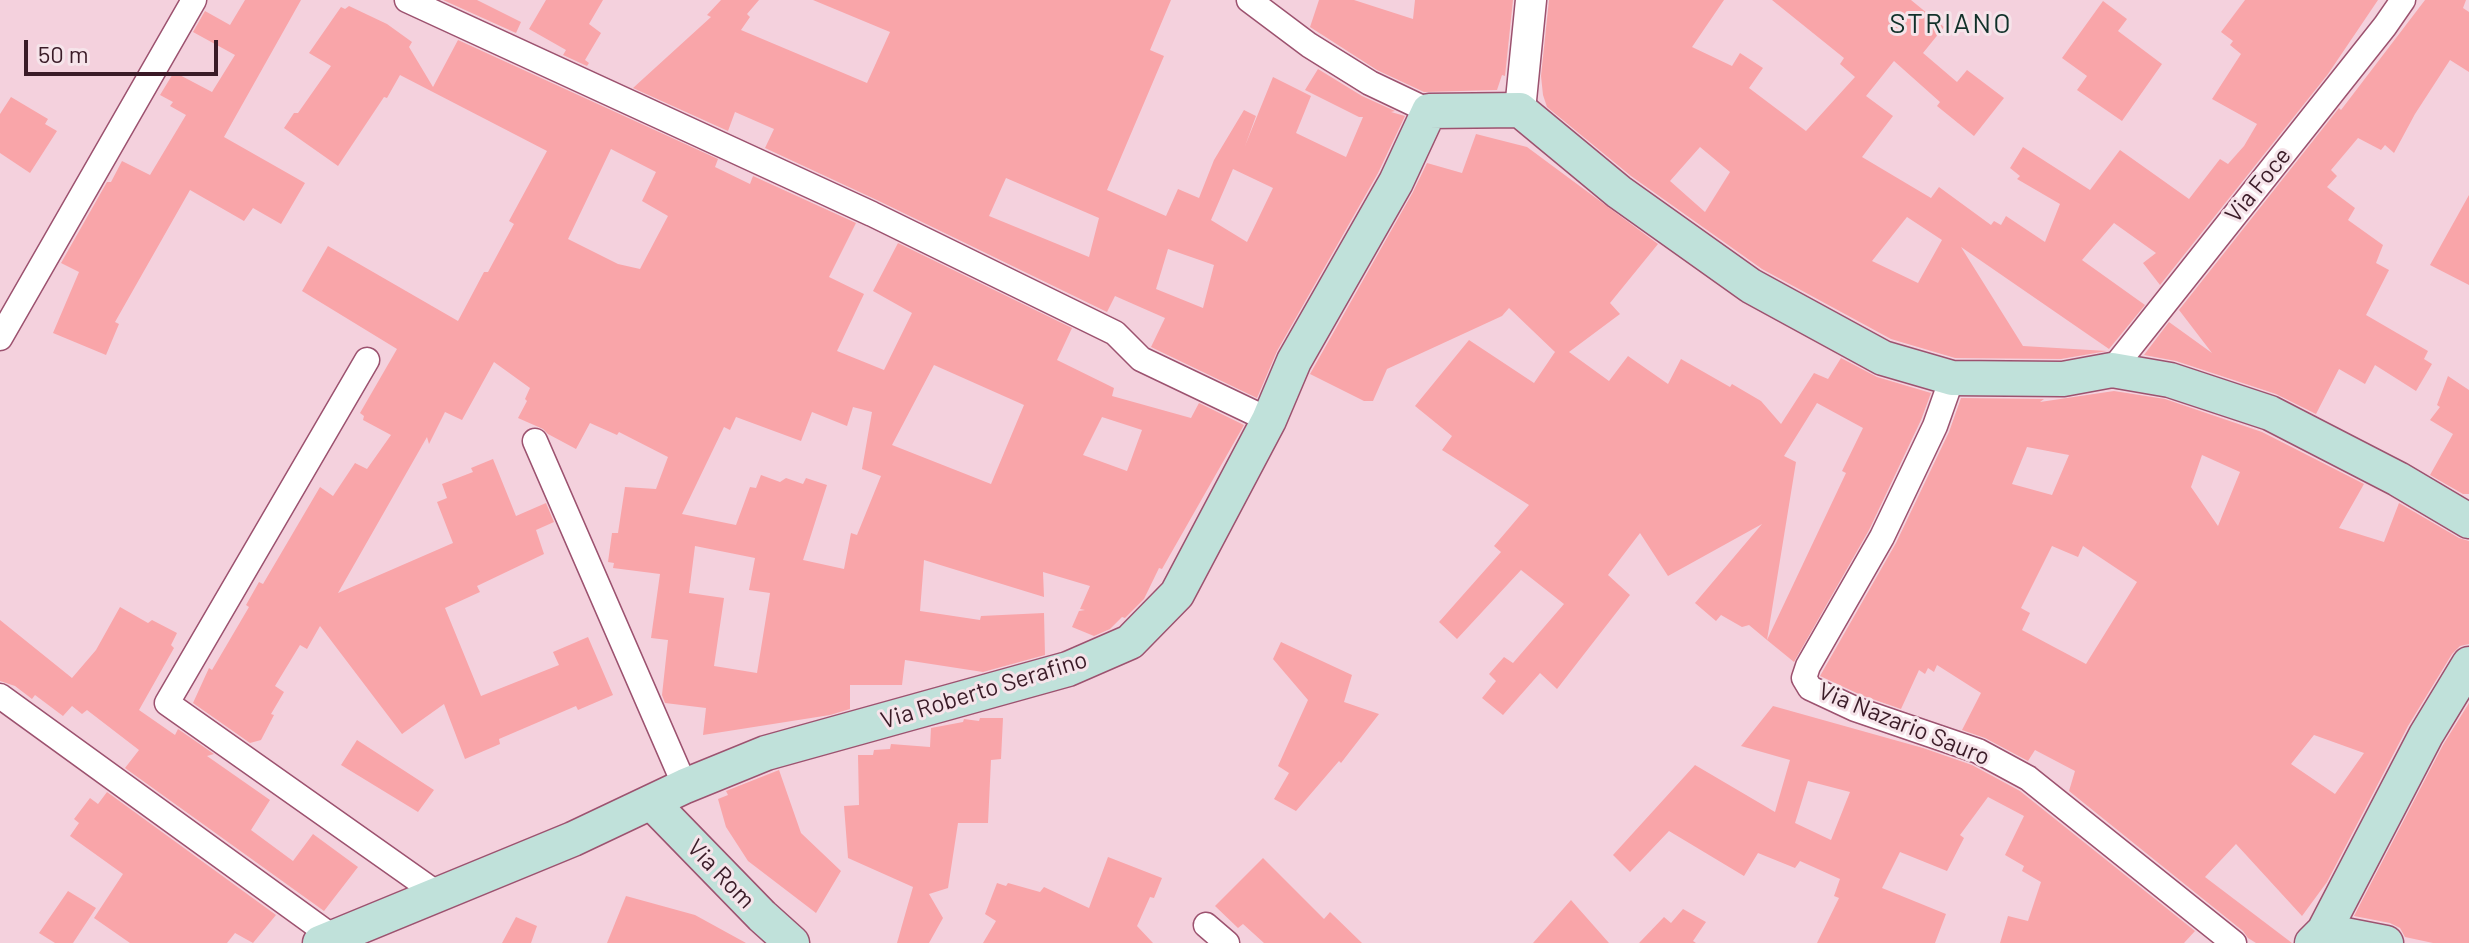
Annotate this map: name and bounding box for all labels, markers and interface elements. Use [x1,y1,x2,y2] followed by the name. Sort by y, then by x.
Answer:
[1889,7,2013,41] district label: STRIANO
[28,24,222,74] scale bar
[38,39,89,68] text: 50 m
[2219,142,2297,228] street label: Via Foce
[877,645,1091,735] street label: Via Roberto Serafino
[1814,677,1994,771] street label: Via Nazario Sauro
[681,833,761,915] street label: Via Rom

